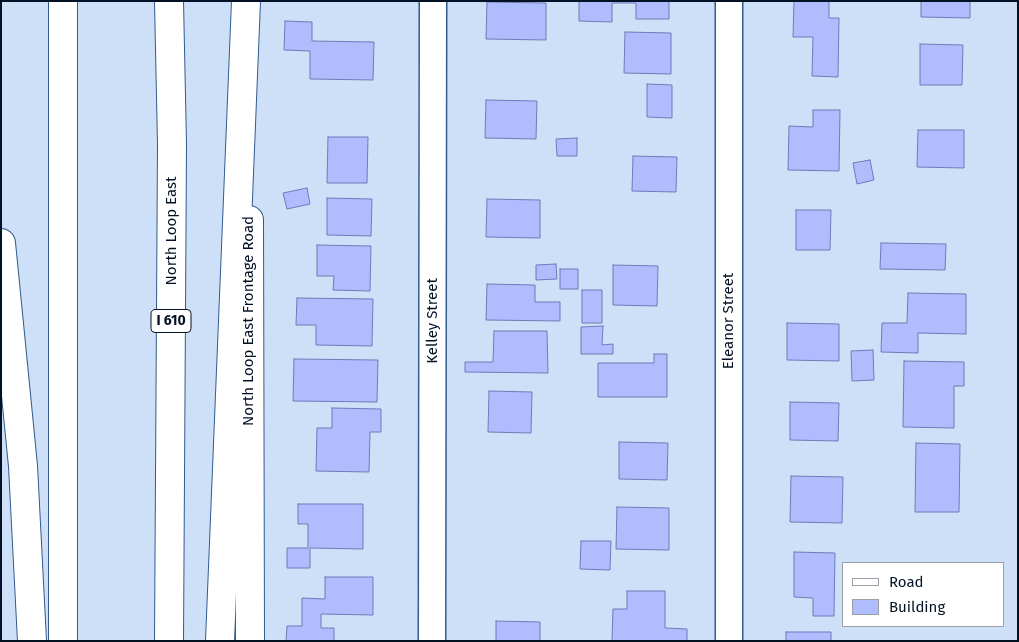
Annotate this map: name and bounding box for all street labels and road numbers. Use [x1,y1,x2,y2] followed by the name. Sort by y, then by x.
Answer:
[163,177,181,285] street label: North Loop East
[240,216,258,426] street label: North Loop East Frontage Road
[720,273,738,369] street label: Eleanor Street
[424,278,442,364] street label: Kelley Street
[151,310,191,332] road number: I 610

